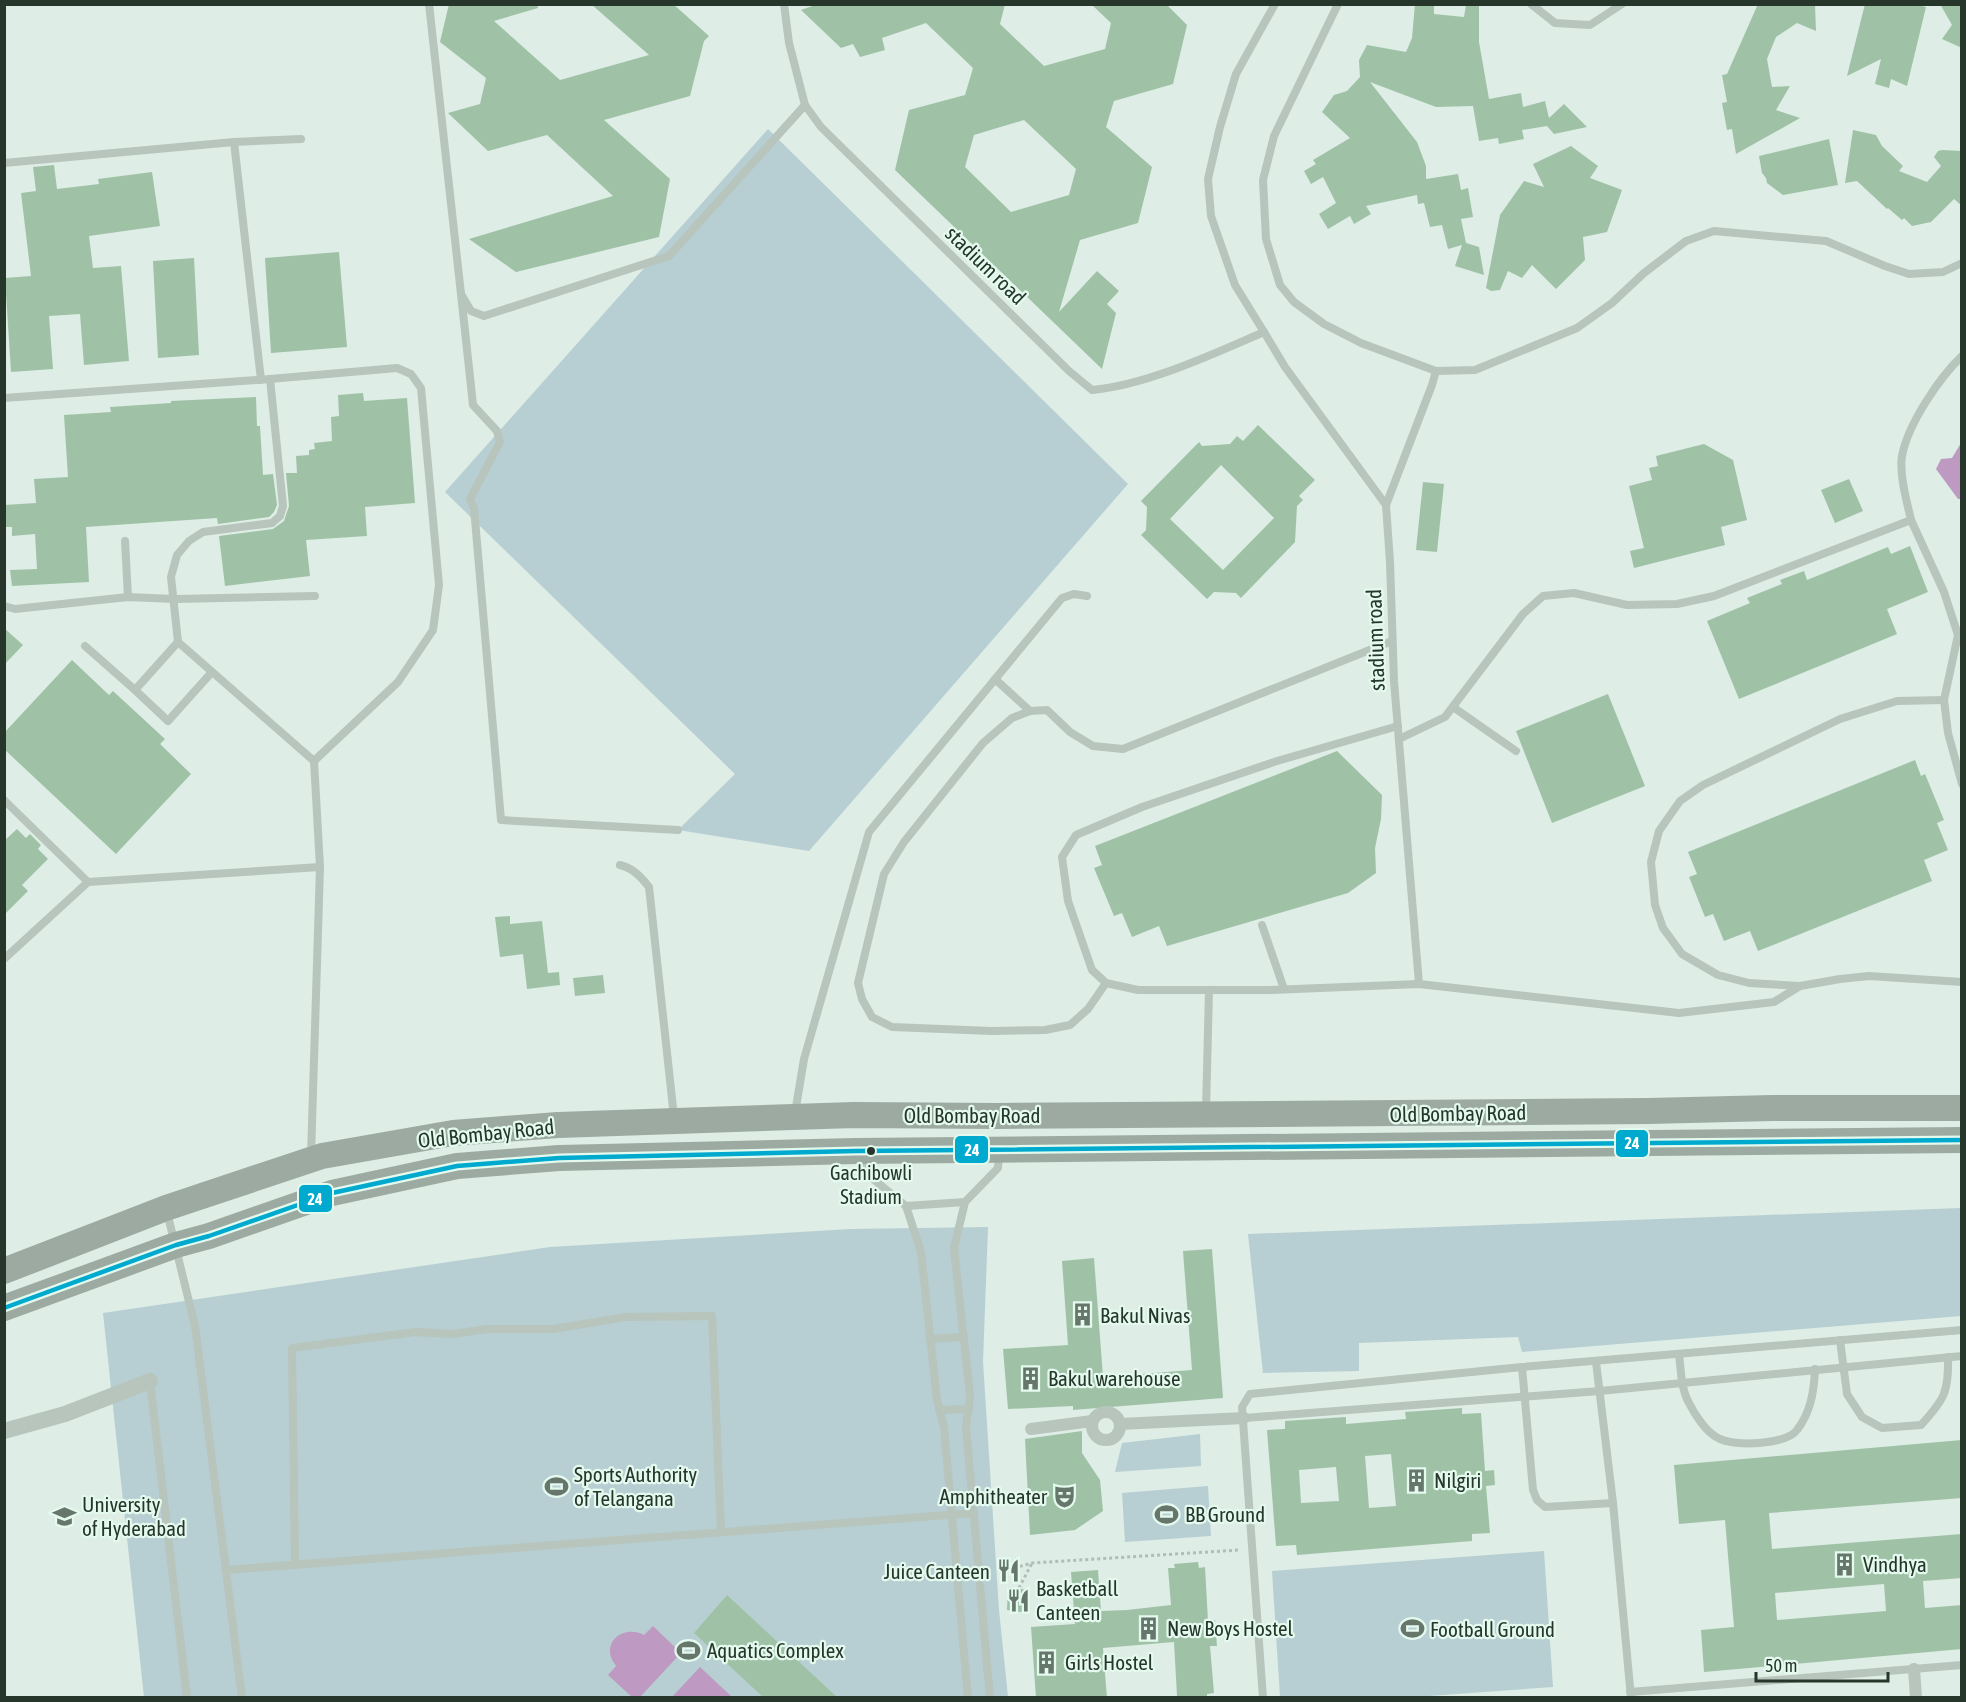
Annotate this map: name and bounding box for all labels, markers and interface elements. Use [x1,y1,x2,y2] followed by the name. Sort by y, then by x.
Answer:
[941,221,1031,309] street label: stadium road
[1361,589,1389,691] street label: stadium road
[1389,1100,1527,1126] street label: Old Bombay Road
[904,1103,1040,1127] street label: Old Bombay Road
[417,1114,555,1152] street label: Old Bombay Road
[1615,1129,1649,1158] line badge: 24
[1624,1134,1640,1152] text: 24
[954,1135,989,1164] line badge: 24
[964,1141,980,1159] text: 24
[865,1145,877,1157] marker: Gachibowli Stadium
[830,1161,912,1208] place label: Gachibowli Stadium
[298,1184,333,1213] line badge: 24
[307,1190,323,1208] text: 24
[1069,1302,1095,1328] building icon: Bakul Nivas
[1100,1303,1190,1327] place label: Bakul Nivas
[1017,1365,1043,1391] building icon: Bakul warehouse
[1048,1366,1181,1390] place label: Bakul warehouse
[574,1462,698,1510] place label: Sports Authority of Telangana
[1403,1467,1429,1493] building icon: Nilgiri
[1434,1468,1481,1492] place label: Nilgiri
[543,1473,569,1499] sports icon: Sports Authority of Telangana
[1052,1483,1078,1509] theatre icon: Amphitheater
[940,1484,1048,1508] place label: Amphitheater
[82,1492,186,1540] place label: University of Hyderabad
[1154,1501,1180,1527] sports icon: BB Ground
[1185,1502,1265,1526] place label: BB Ground
[51,1503,77,1529] school or university icon: University of Hyderabad
[1832,1551,1858,1577] building icon: Vindhya
[1863,1552,1927,1576] place label: Vindhya
[995,1558,1021,1584] restaurant icon: Juice Canteen
[884,1559,990,1583] place label: Juice Canteen
[1036,1576,1119,1624] place label: Basketball Canteen
[1005,1587,1031,1613] restaurant icon: Basketball Canteen
[1136,1615,1162,1641] building icon: New Boys Hostel
[1167,1616,1294,1640] place label: New Boys Hostel
[1399,1616,1425,1642] sports icon: Football Ground
[1430,1617,1555,1641] place label: Football Ground
[676,1637,702,1663] sports icon: Aquatics Complex
[707,1638,844,1662] place label: Aquatics Complex
[1756,1645,1888,1683] scale bar
[1034,1649,1060,1675] building icon: Girls Hostel
[1065,1650,1154,1674] place label: Girls Hostel
[1765,1655,1797,1676] text: 50 m

